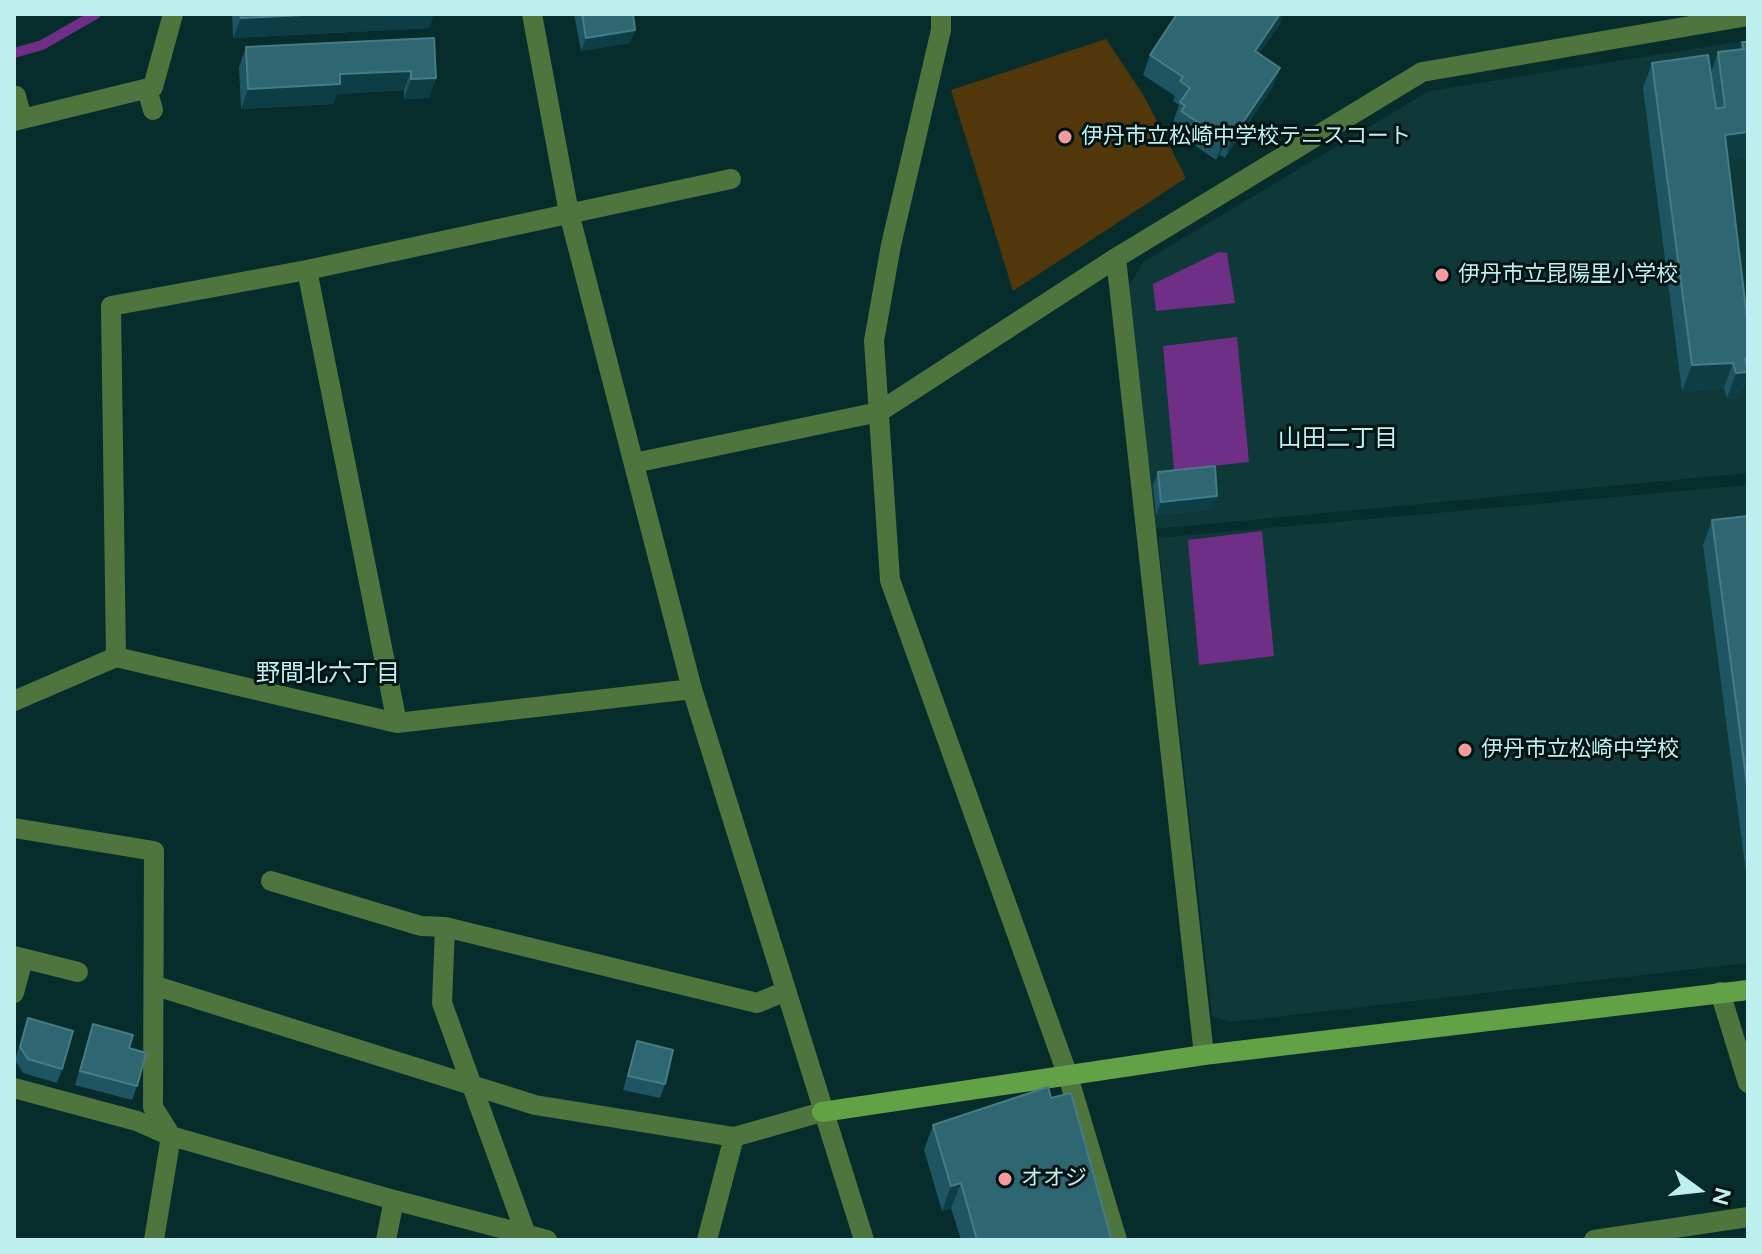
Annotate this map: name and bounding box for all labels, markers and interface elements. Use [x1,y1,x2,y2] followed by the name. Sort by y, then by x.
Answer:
[1081,124,1411,150] place label: 伊丹市立松崎中学校テニスコート
[1056,128,1074,146] marker: 伊丹市立松崎中学校テニスコート
[1458,262,1678,288] place label: 伊丹市立昆陽里小学校
[1433,266,1451,284] marker: 伊丹市立昆陽里小学校
[1278,425,1398,453] district label: 山田二丁目
[256,660,400,688] district label: 野間北六丁目
[1481,737,1679,763] place label: 伊丹市立松崎中学校
[1456,741,1474,759] marker: 伊丹市立松崎中学校
[1658,1150,1738,1230] north arrow
[1021,1166,1087,1192] place label: オオジ
[996,1170,1014,1188] marker: オオジ
[1706,1185,1737,1208] text: N

